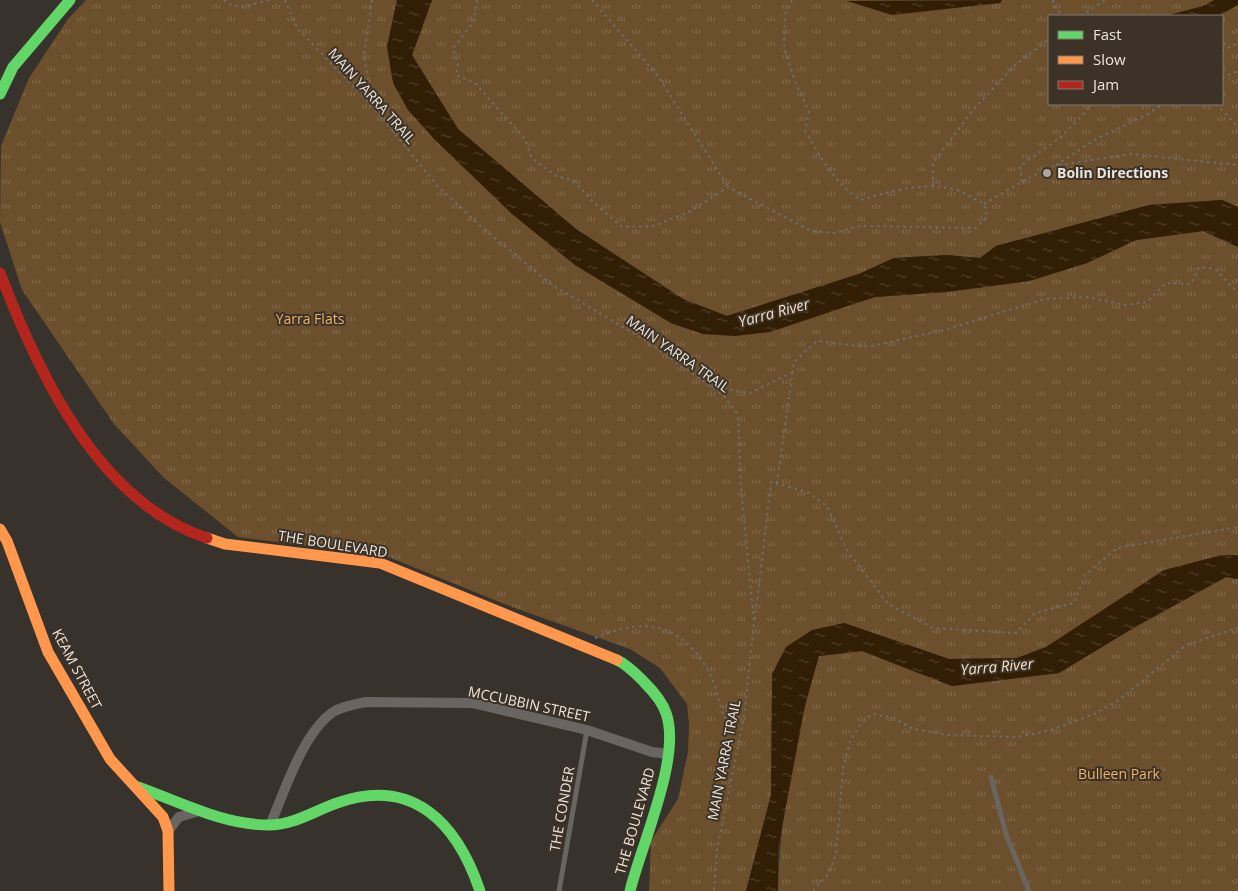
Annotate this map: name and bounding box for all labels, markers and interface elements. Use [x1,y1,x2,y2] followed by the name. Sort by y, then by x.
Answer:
[1048,15,1223,105] legend
[1093,24,1122,44] text: Fast
[324,44,420,148] street label: MAIN YARRA TRAIL
[1093,49,1126,69] text: Slow
[1091,74,1119,94] text: Jam
[1057,163,1168,182] place label: Bolin Directions
[1041,167,1053,179] marker: Bolin Directions
[736,293,813,331] water label: Yarra River
[276,309,345,328] park label: Yarra Flats
[623,311,734,396] street label: MAIN YARRA TRAIL
[277,525,389,562] street label: THE BOULEVARD
[48,625,107,713] street label: KEAM STREET
[960,653,1035,679] water label: Yarra River
[467,681,592,726] street label: MCCUBBIN STREET
[703,698,745,822] street label: MAIN YARRA TRAIL
[545,764,578,853] street label: THE CONDER
[1078,764,1161,783] park label: Bulleen Park
[610,765,659,877] street label: THE BOULEVARD

